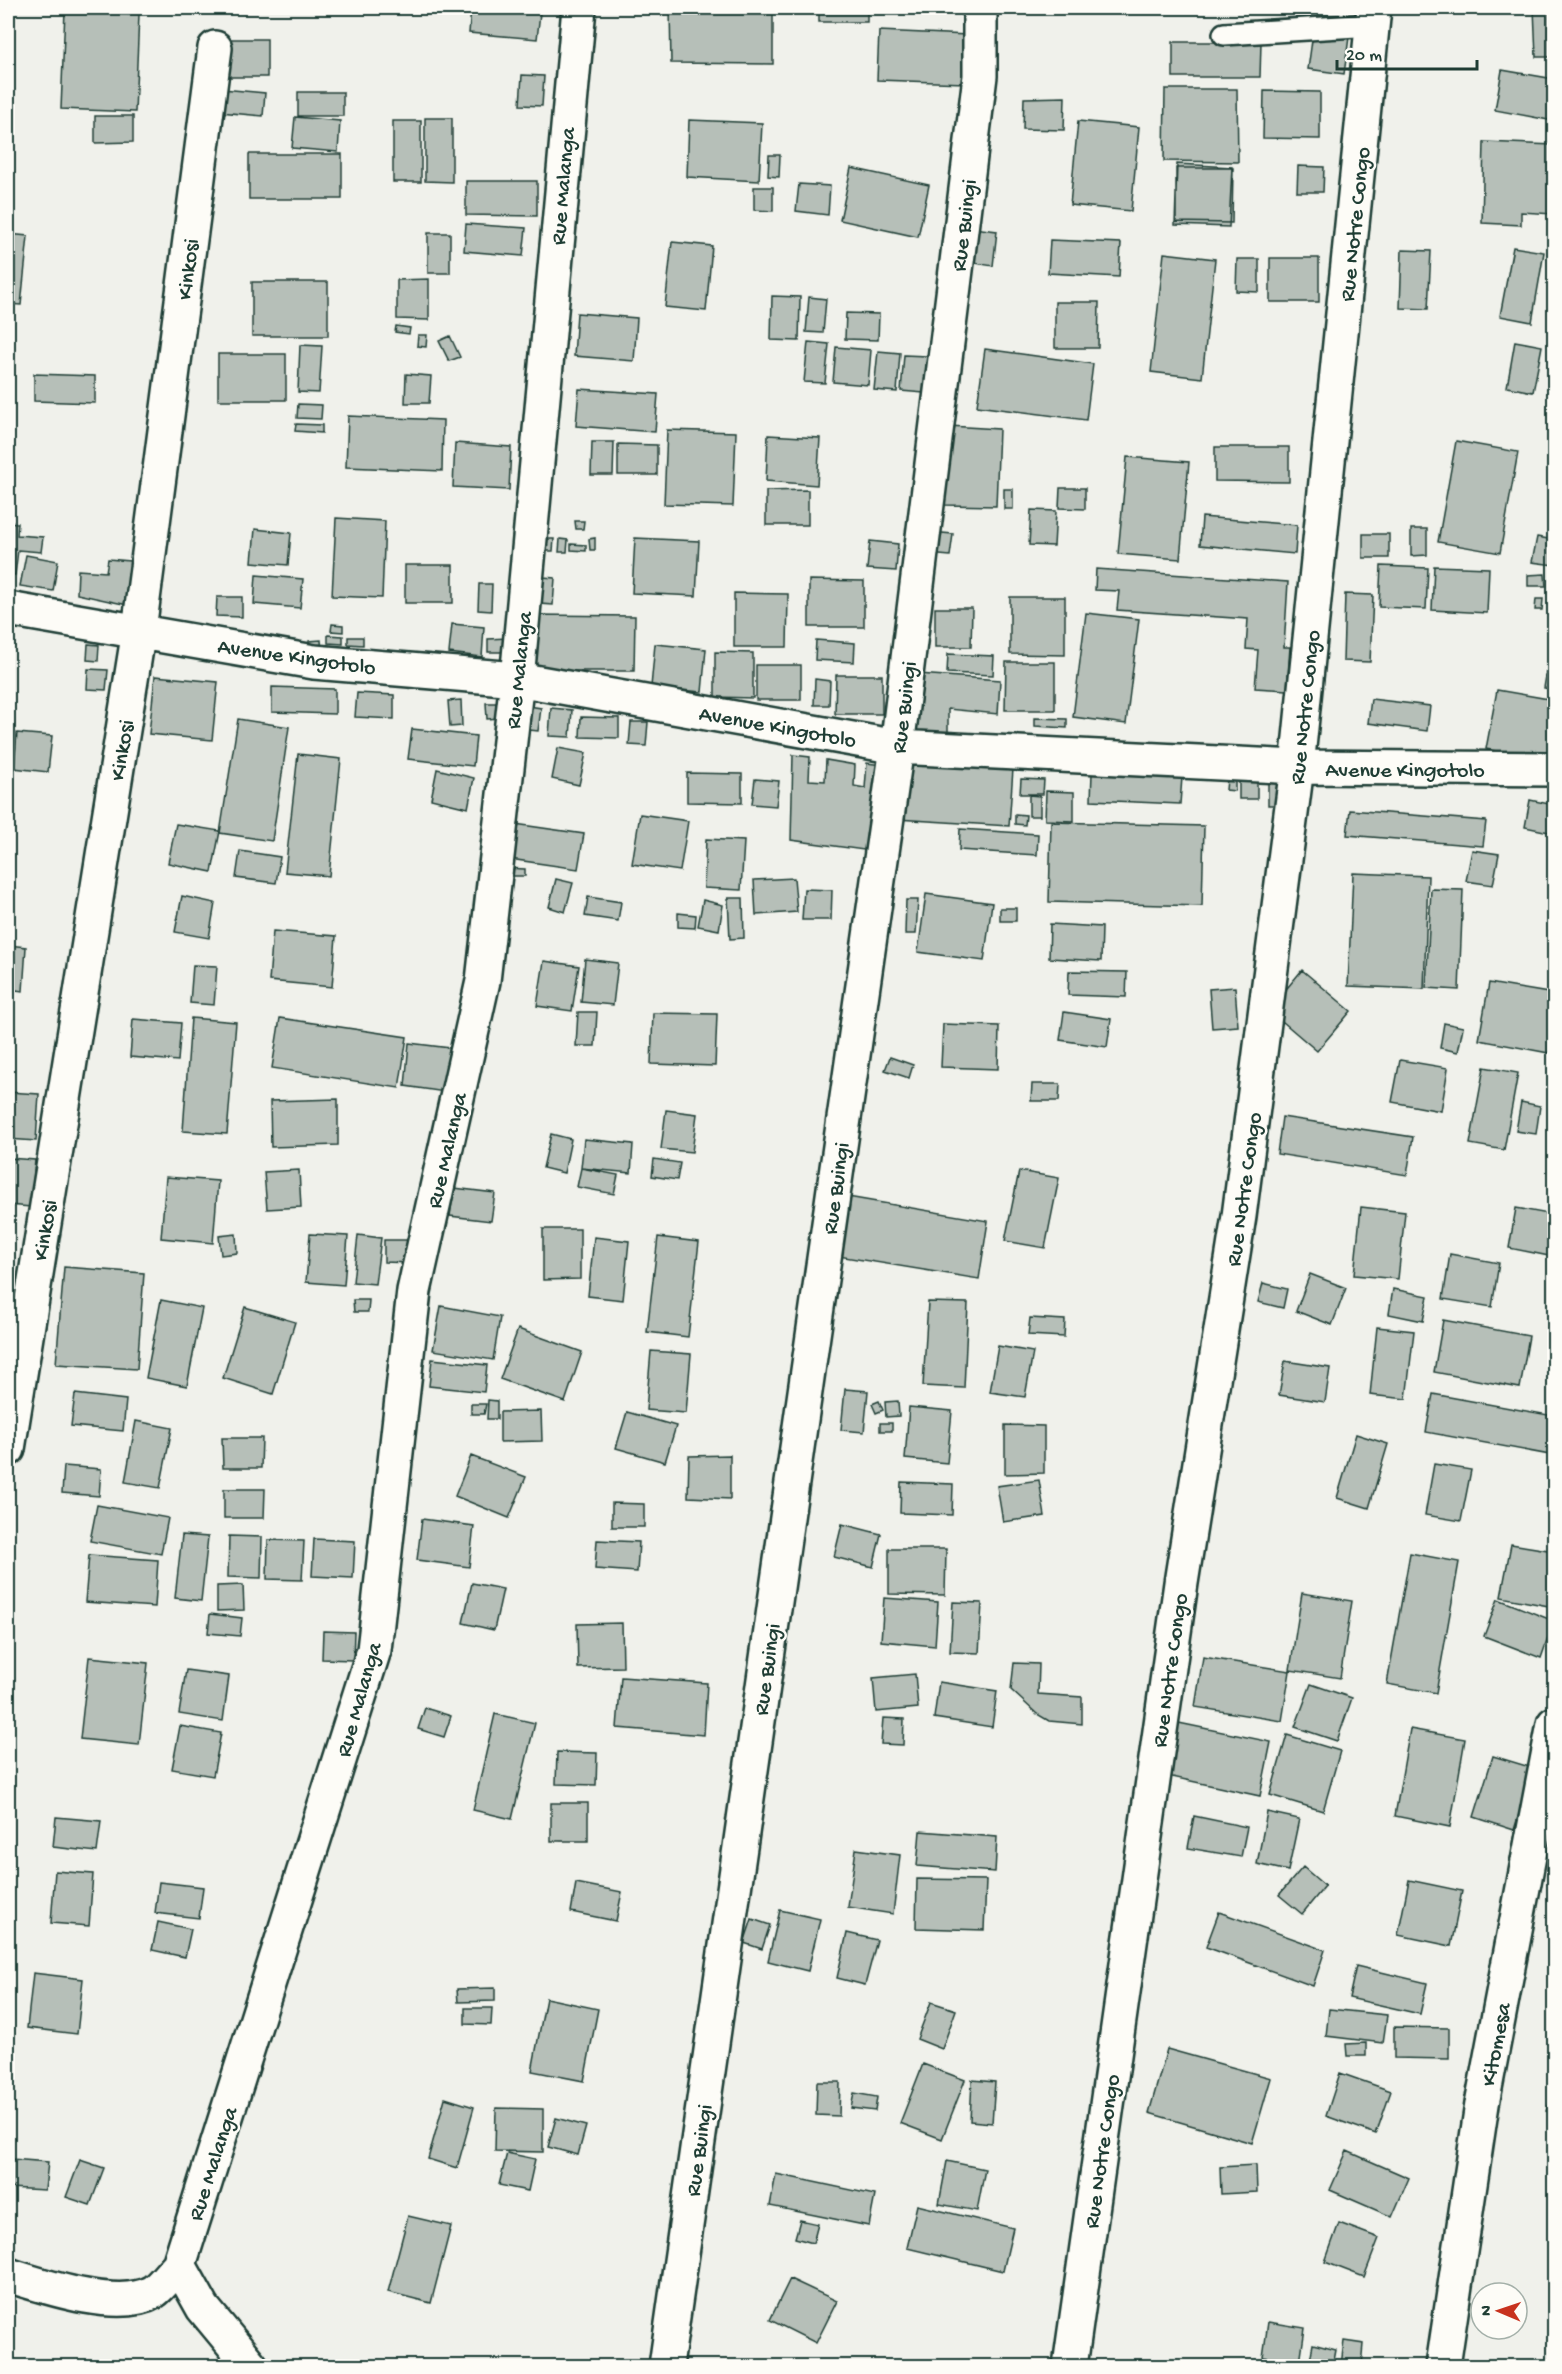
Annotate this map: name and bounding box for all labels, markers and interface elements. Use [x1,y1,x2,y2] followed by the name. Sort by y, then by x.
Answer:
[1337,33,1476,71] scale bar
[1346,46,1382,67] text: 20 m
[547,126,583,246] street label: Rue Malanga
[1336,146,1378,303] street label: Rue Notre Congo
[947,178,985,273] street label: Rue Buingi
[173,237,207,302] street label: Kinkosi
[502,610,540,731] street label: Rue Malanga
[1286,629,1328,786] street label: Rue Notre Congo
[216,635,377,683] street label: Avenue Kingotolo
[887,660,925,755] street label: Rue Buingi
[697,702,858,756] street label: Avenue Kingotolo
[106,718,142,783] street label: Kinkosi
[1325,759,1485,785] street label: Avenue Kingotolo
[423,1090,475,1211] street label: Rue Malanga
[1222,1111,1270,1268] street label: Rue Notre Congo
[819,1141,857,1236] street label: Rue Buingi
[29,1198,65,1263] street label: Kinkosi
[1148,1592,1196,1749] street label: Rue Notre Congo
[750,1622,788,1717] street label: Rue Buingi
[332,1639,390,1760] street label: Rue Malanga
[1477,2000,1519,2089] street label: Kitomesa
[1080,2073,1128,2230] street label: Rue Notre Congo
[184,2103,246,2224] street label: Rue Malanga
[682,2103,720,2198] street label: Rue Buingi
[1469,2281,1529,2341] north arrow
[1478,2304,1497,2316] text: N

